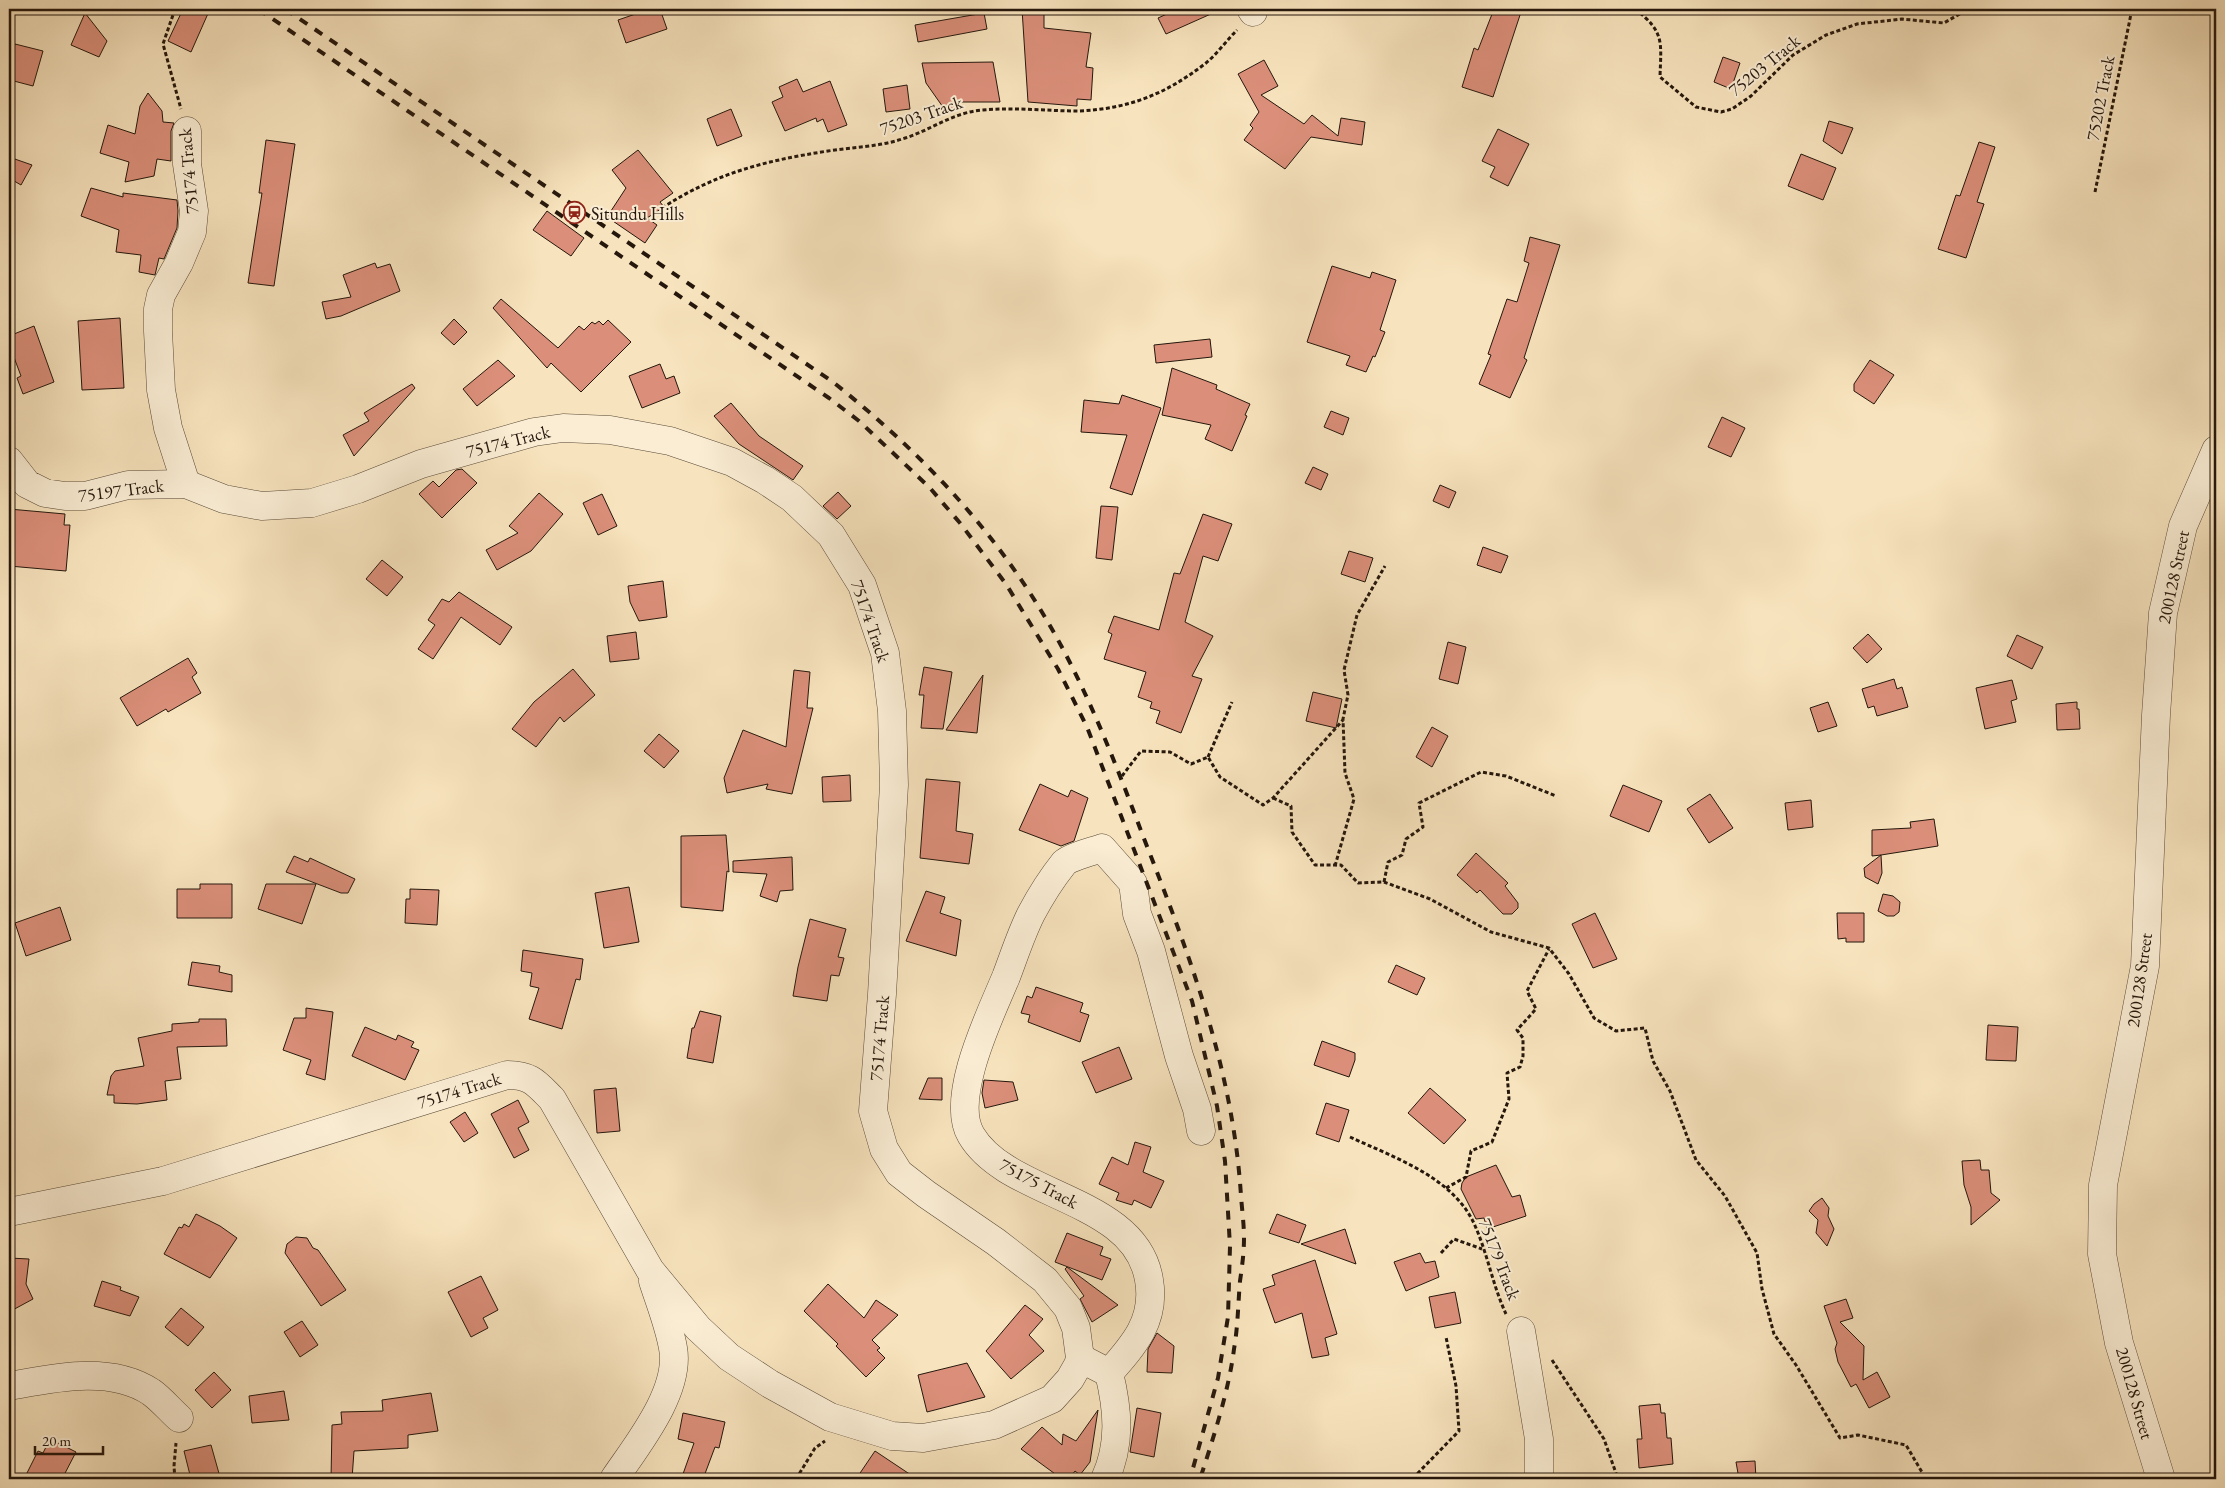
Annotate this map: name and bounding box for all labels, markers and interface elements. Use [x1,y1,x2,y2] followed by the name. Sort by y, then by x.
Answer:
[1723,29,1805,101] street label: 75203 Track
[2081,53,2120,142] street label: 75202 Track
[877,90,966,140] street label: 75203 Track
[173,127,203,215] street label: 75174 Track
[563,201,587,225] station icon: Situndu Hills
[591,202,684,225] place label: Situndu Hills
[463,419,553,463] street label: 75174 Track
[77,473,166,507] street label: 75197 Track
[2152,528,2194,626] street label: 200128 Street
[846,577,896,666] street label: 75174 Track
[2121,931,2157,1029] street label: 200128 Street
[864,994,894,1082] street label: 75174 Track
[415,1066,504,1114] street label: 75174 Track
[996,1153,1083,1214] street label: 75175 Track
[1474,1215,1526,1304] street label: 75179 Track
[2111,1344,2159,1442] street label: 200128 Street
[35,1423,102,1455] scale bar
[42,1431,71,1450] text: 20 m

